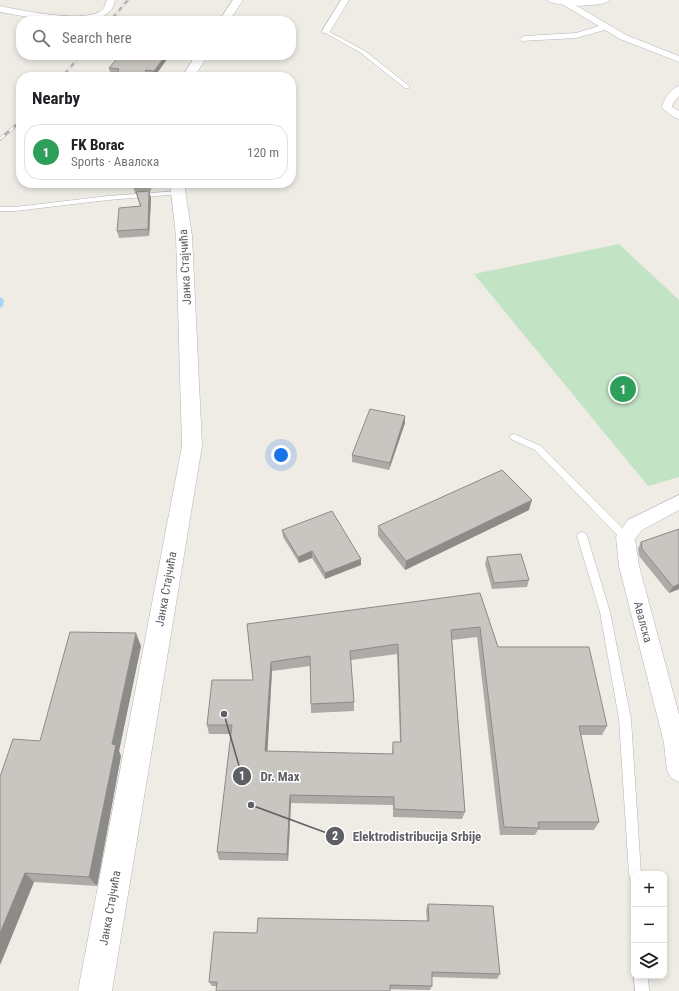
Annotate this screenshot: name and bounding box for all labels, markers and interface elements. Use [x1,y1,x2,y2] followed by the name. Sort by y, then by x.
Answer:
[16,16,296,60] search box
[30,27,52,49] icon: search
[62,29,132,47] text: Search here
[32,88,80,108] text: Nearby
[71,136,125,154] text: FK Borac
[43,145,49,160] text: 1
[247,145,279,160] text: 120 m
[71,154,159,169] text: Sports · Авалска
[176,229,194,305] street label: Јанка Стајчића
[610,374,636,404] pin: 1
[271,445,291,465] your location
[153,550,180,628] street label: Јанка Стајчића
[631,600,655,644] street label: Авалска
[232,764,308,789] callout: Dr. Max
[239,769,245,783] text: 1
[260,769,300,784] text: Dr. Max
[325,823,489,848] callout: Elektrodistribucija Srbije
[332,829,338,843] text: 2
[353,829,481,844] text: Elektrodistribucija Srbije
[97,869,124,947] street label: Јанка Стајчића
[631,871,667,979] map controls
[631,871,667,907] button: +
[631,907,667,943] button: −
[631,943,667,979] button: layers

